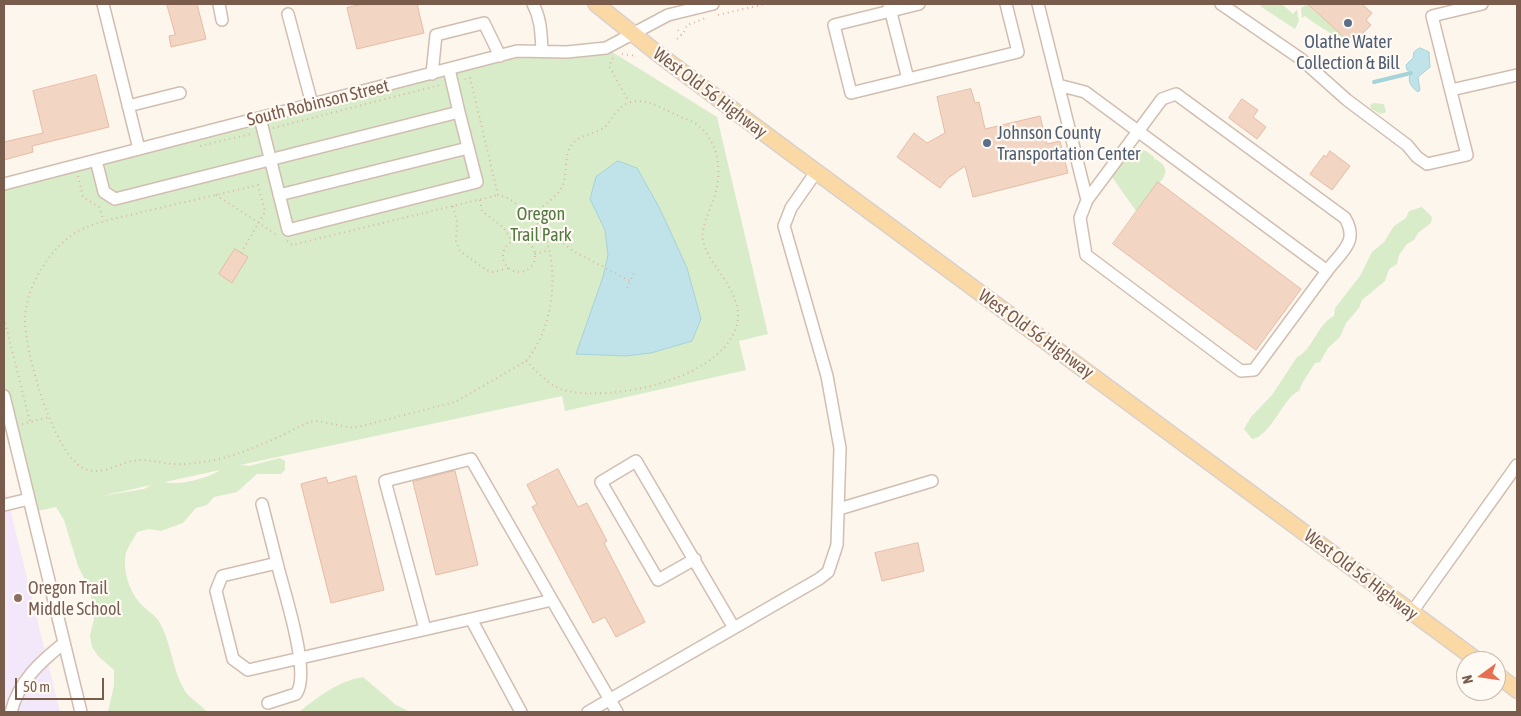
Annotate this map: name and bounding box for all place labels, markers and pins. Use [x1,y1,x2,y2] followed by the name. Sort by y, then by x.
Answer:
[1342,17,1354,29] marker: Olathe Water Collection & Bill
[1296,31,1400,74] place label: Olathe Water Collection & Bill
[997,122,1140,164] place label: Johnson County Transportation Center
[981,137,993,149] marker: Johnson County Transportation Center
[28,577,121,620] place label: Oregon Trail Middle School
[12,592,24,604] marker: Oregon Trail Middle School

